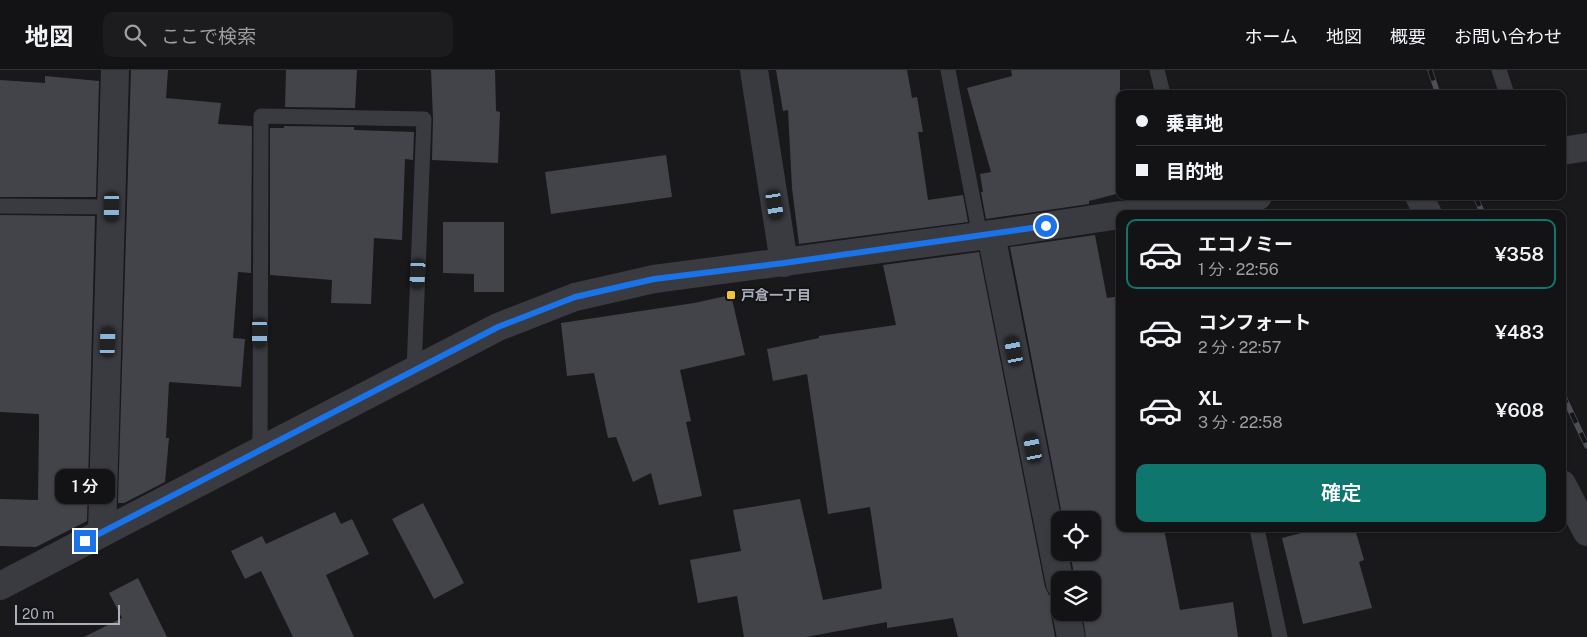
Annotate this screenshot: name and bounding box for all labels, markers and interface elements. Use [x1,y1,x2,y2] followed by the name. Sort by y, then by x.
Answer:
[103,12,453,57] search box
[121,21,149,49] icon: search
[25,22,73,50] text: 地図
[161,25,256,47] text: ここで検索
[1245,26,1298,47] text: ホーム
[1326,26,1362,47] text: 地図
[1390,26,1426,47] text: 概要
[1454,26,1562,47] text: お問い合わせ
[1166,112,1223,134] text: 乗車地
[1166,160,1223,182] text: 目的地
[765,189,784,221] car
[104,192,119,222] car
[1035,215,1057,237] route start
[1138,232,1183,277] icon: car
[1198,233,1293,255] text: エコノミー
[1494,243,1544,265] text: ¥358
[409,259,426,289] car
[1198,260,1279,279] text: 1 分 · 22:56
[741,287,811,303] place label: 戸倉一丁目
[725,289,737,301] marker: 戸倉一丁目
[1138,310,1183,355] icon: car
[1198,311,1311,333] text: コンフォート
[252,318,267,348] car
[1495,321,1544,343] text: ¥483
[99,327,116,357] car
[1003,335,1024,367] car
[1198,338,1281,357] text: 2 分 · 22:57
[1198,387,1223,409] text: XL
[1138,388,1183,433] icon: car
[1495,399,1544,421] text: ¥608
[1198,413,1283,432] text: 3 分 · 22:58
[1022,432,1043,464] car
[1136,464,1546,522] button: 確定
[55,468,115,504] callout: 1 分
[72,477,98,496] text: 1 分
[1051,511,1101,621] map controls
[1051,511,1101,561] button: locate
[74,530,96,552] route end
[1051,571,1101,621] button: layers
[15,602,120,625] scale bar
[22,606,54,622] text: 20 m

